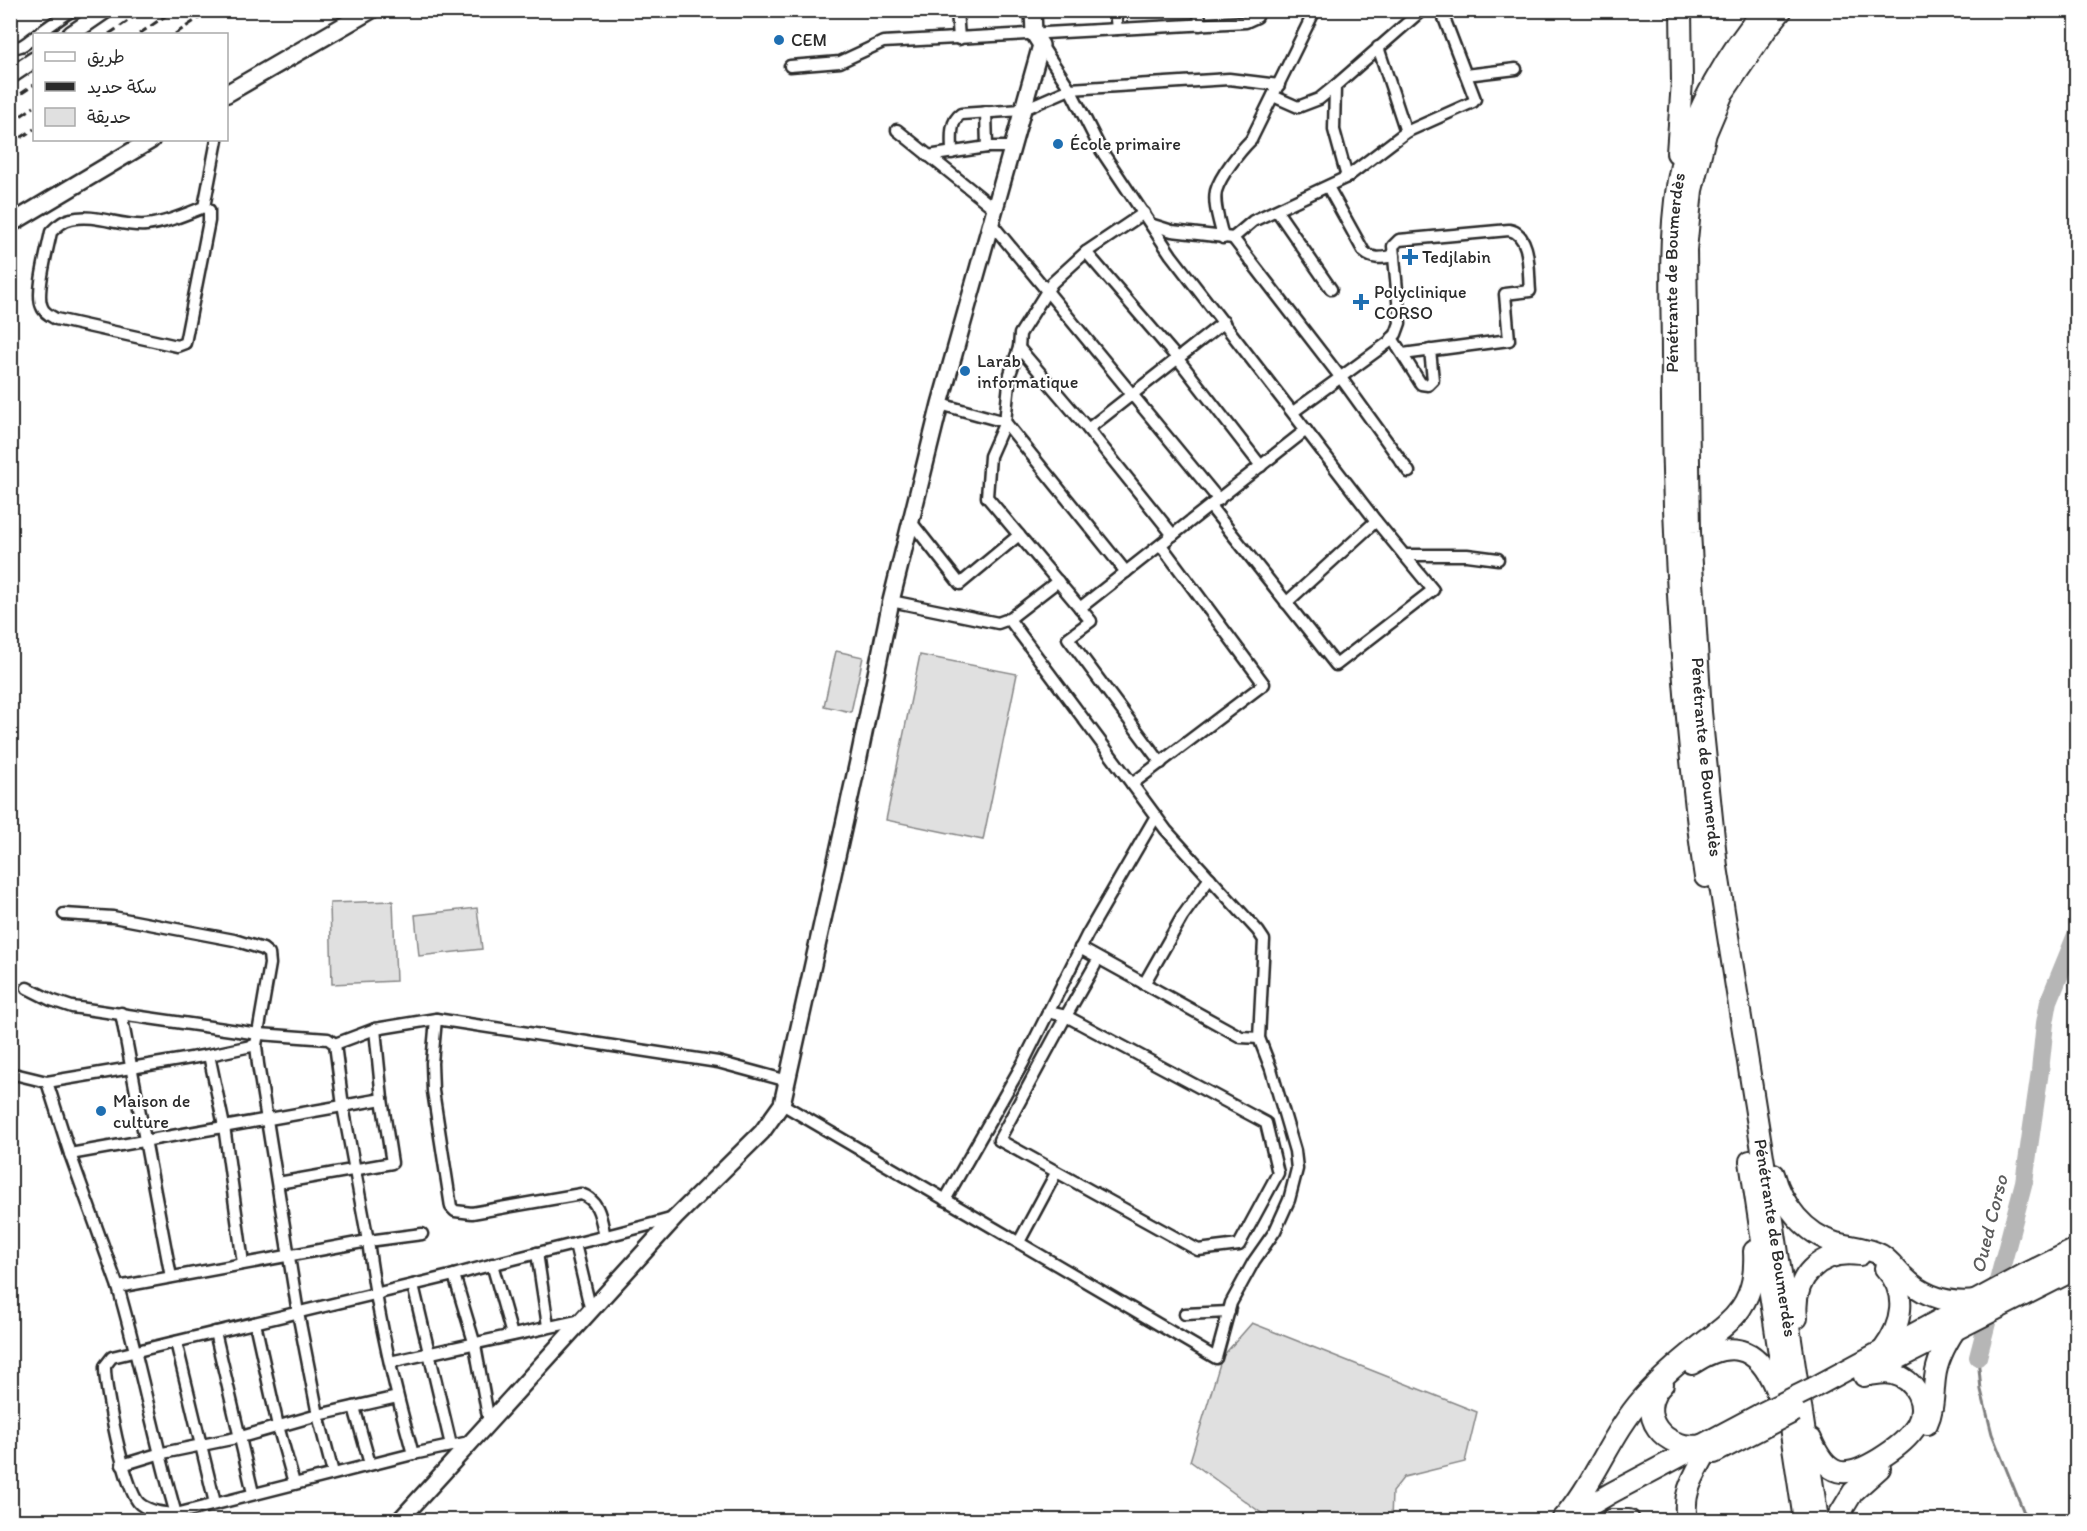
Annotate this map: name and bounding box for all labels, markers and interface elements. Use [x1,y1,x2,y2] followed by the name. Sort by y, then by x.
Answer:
[791,29,827,51] place label: CEM
[33,33,228,141] legend
[772,33,786,47] marker: CEM
[87,46,125,68] text: طريق
[87,76,157,98] text: سكة حديد
[87,106,131,128] text: حديقة
[1070,133,1181,155] place label: École primaire
[1051,137,1065,151] marker: École primaire
[1660,171,1690,373] street label: Pénétrante de Boumerdès
[1422,246,1491,268] place label: Tedjlabin
[1403,250,1417,264] marker: Tedjlabin
[1374,281,1467,324] place label: Polyclinique CORSO
[1352,293,1370,311] marker: Polyclinique CORSO
[977,350,1078,393] place label: Larab informatique
[958,364,972,378] marker: Larab informatique
[1687,657,1727,858] street label: Pénétrante de Boumerdès
[113,1090,190,1133] place label: Maison de culture
[94,1104,108,1118] marker: Maison de culture
[1749,1137,1801,1338] street label: Pénétrante de Boumerdès
[1965,1172,2013,1276] water label: Oued Corso

